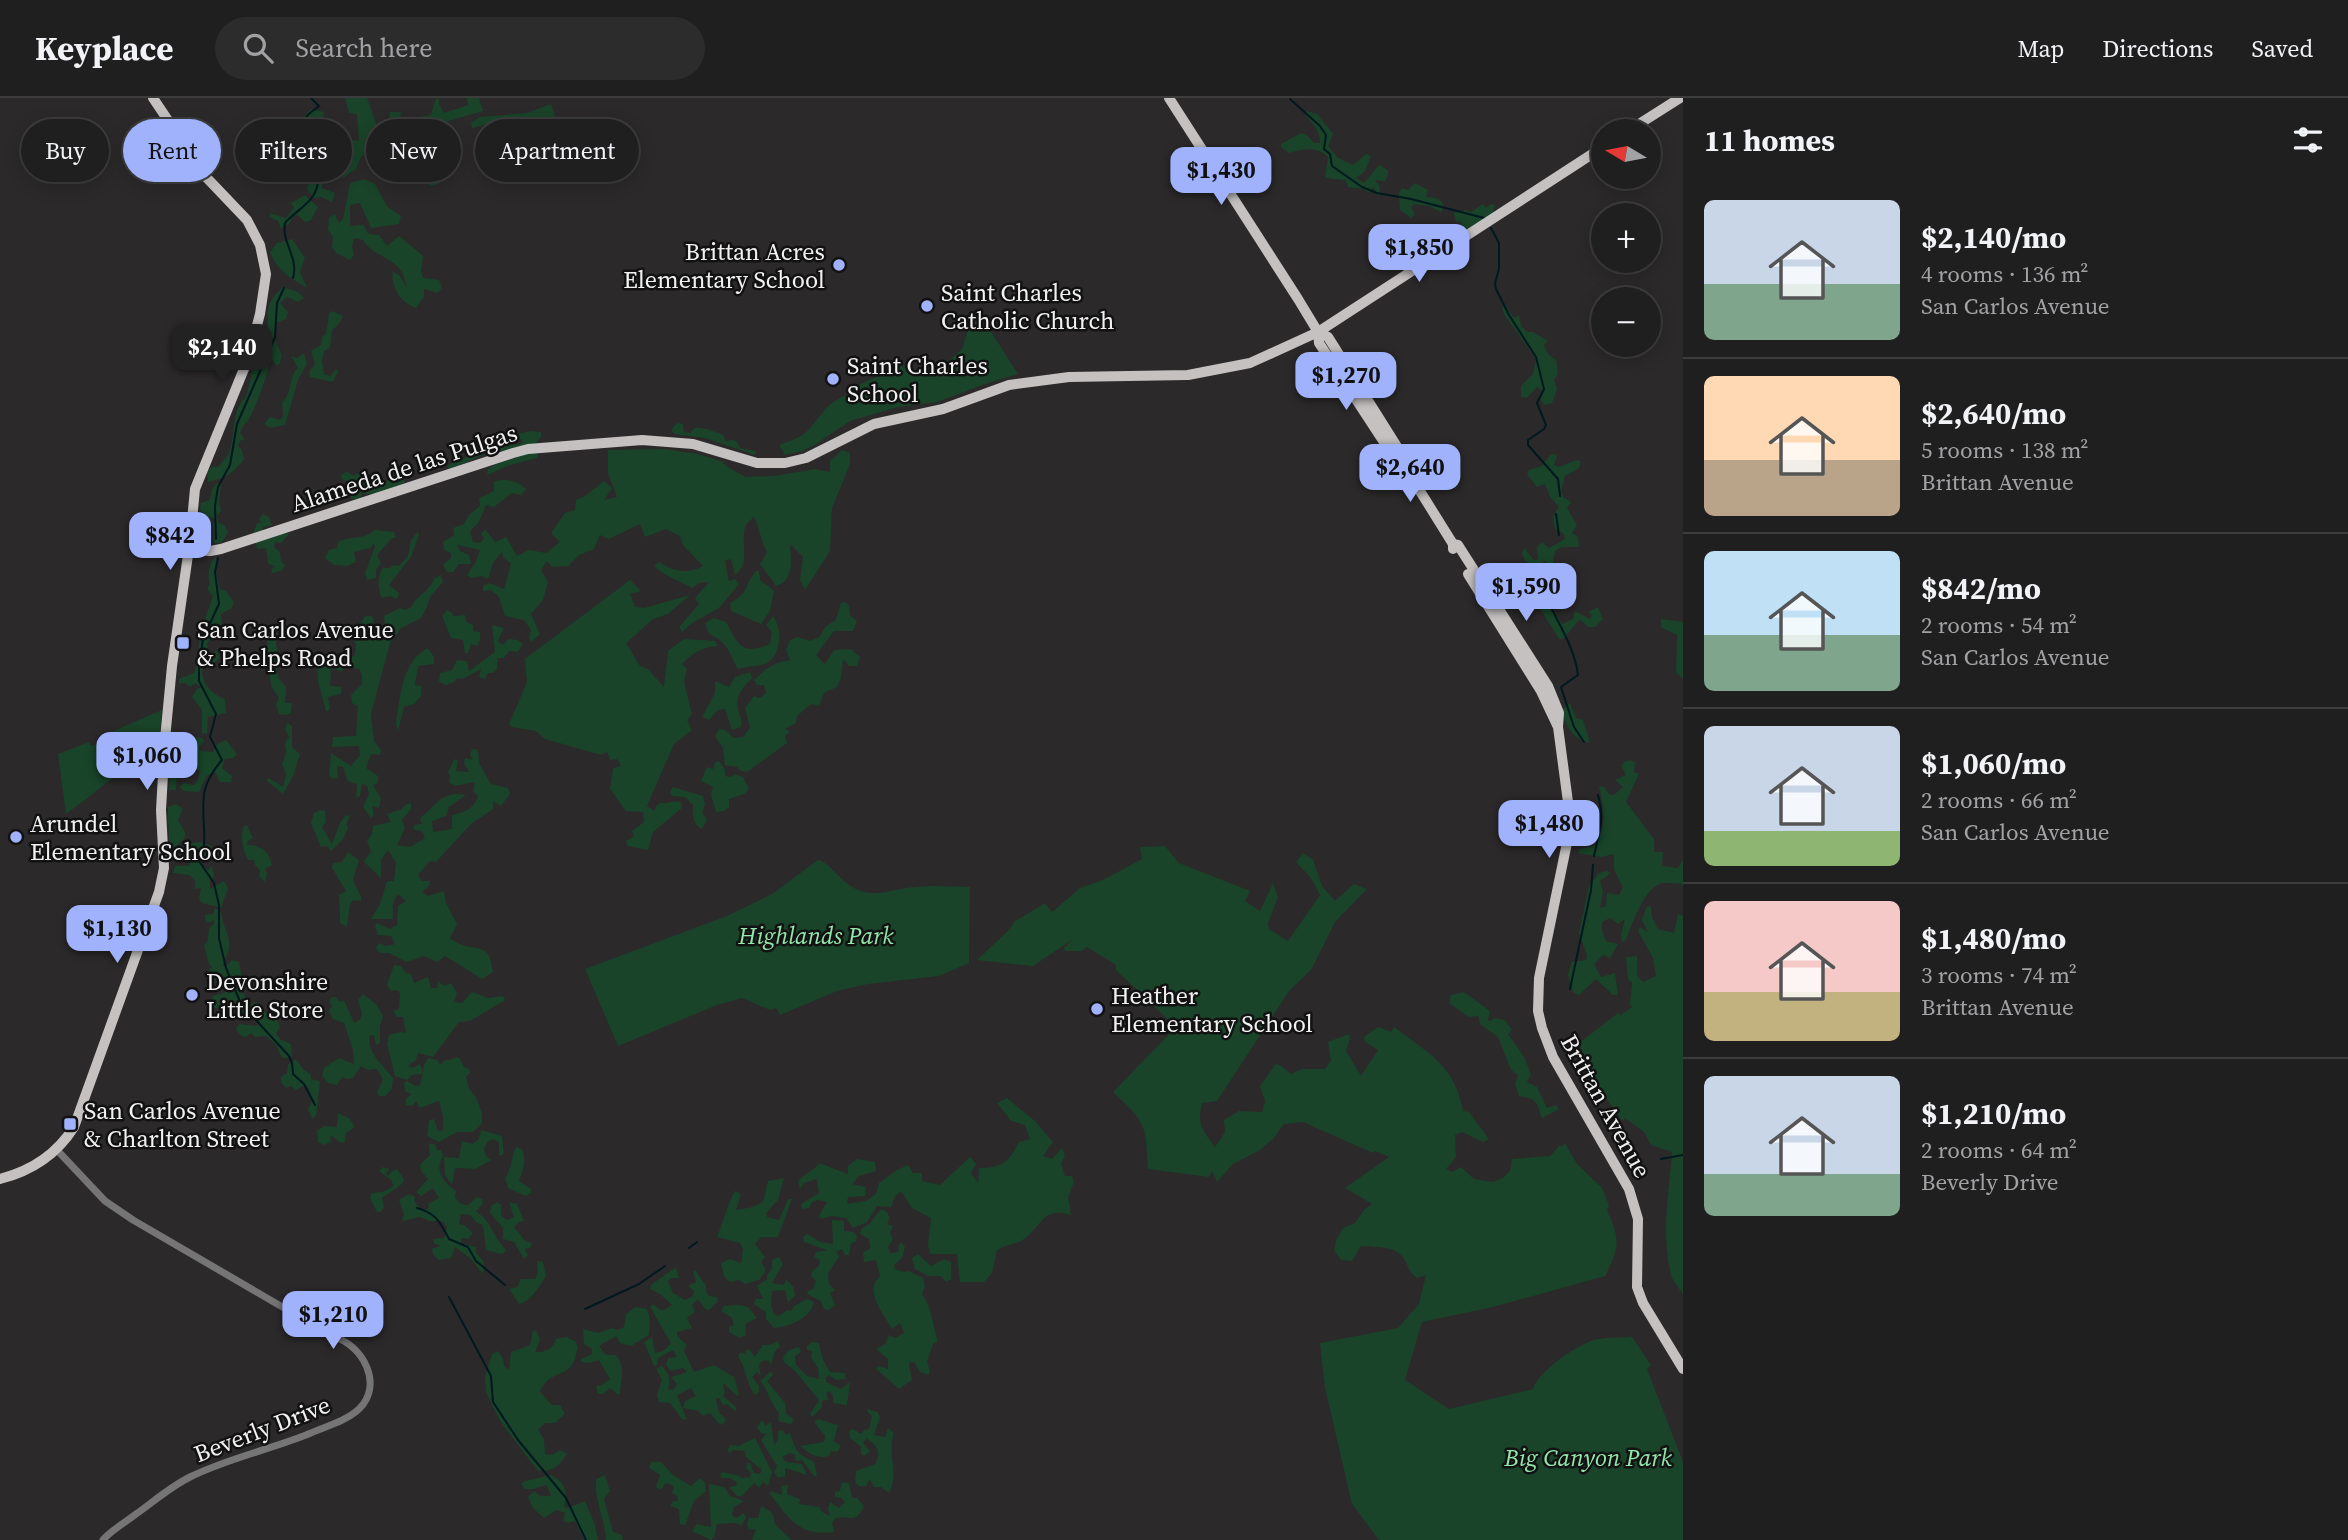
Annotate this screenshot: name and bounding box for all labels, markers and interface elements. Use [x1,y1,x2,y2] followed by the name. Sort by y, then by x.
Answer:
[215,17,705,80] search box
[35,26,173,71] text: Keyplace
[239,29,277,67] icon: search
[295,30,433,66] text: Search here
[2017,32,2064,65] text: Map
[2102,32,2213,65] text: Directions
[2251,32,2313,65] text: Saved
[21,119,109,182] chip: Buy
[123,119,221,182] chip: Rent
[235,119,352,182] chip: Filters
[366,119,461,182] chip: New
[475,119,639,182] chip: Apartment
[1591,119,1661,189] north arrow
[1591,119,1661,357] map controls
[1704,120,1835,161] text: 11 homes
[2289,121,2327,159] icon: filters
[1164,148,1278,207] pin: $1,430
[1186,154,1256,186] text: $1,430
[1591,203,1661,273] button: +
[1921,217,2066,258] text: $2,140/mo
[1362,225,1476,284] pin: $1,850
[1760,228,1844,312] icon: home
[1384,231,1454,263] text: $1,850
[623,235,825,296] place label: Brittan Acres Elementary School
[831,257,847,273] marker: Brittan Acres Elementary School
[1921,258,2088,290] text: 4 rooms · 136 m²
[941,276,1114,337] place label: Saint Charles Catholic Church
[1591,287,1661,357] button: −
[1921,290,2110,322] text: San Carlos Avenue
[919,298,935,314] marker: Saint Charles Catholic Church
[165,324,279,384] pin: $2,140
[187,331,257,363] text: $2,140
[847,349,988,410] place label: Saint Charles School
[1289,352,1403,412] pin: $1,270
[1311,359,1381,391] text: $1,270
[825,371,841,387] marker: Saint Charles School
[1921,393,2066,434] text: $2,640/mo
[1760,404,1844,488] icon: home
[287,416,521,520] street label: Alameda de las Pulgas
[1921,434,2088,466] text: 5 rooms · 138 m²
[1353,444,1467,504] pin: $2,640
[1375,451,1445,483] text: $2,640
[1921,466,2074,498] text: Brittan Avenue
[129,512,211,572] pin: $842
[145,519,195,551] text: $842
[1469,564,1583,623] pin: $1,590
[1921,568,2041,609] text: $842/mo
[1491,570,1561,602] text: $1,590
[1760,579,1844,663] icon: home
[1921,609,2077,641] text: 2 rooms · 54 m²
[197,613,394,674] place label: San Carlos Avenue & Phelps Road
[175,635,191,651] marker: San Carlos Avenue & Phelps Road
[1921,641,2110,673] text: San Carlos Avenue
[90,732,204,792] pin: $1,060
[112,739,182,771] text: $1,060
[1921,743,2066,784] text: $1,060/mo
[1760,754,1844,838] icon: home
[1921,784,2077,816] text: 2 rooms · 66 m²
[1492,800,1606,860] pin: $1,480
[30,807,232,868] place label: Arundel Elementary School
[1514,807,1584,839] text: $1,480
[1921,816,2110,848] text: San Carlos Avenue
[8,829,24,845] marker: Arundel Elementary School
[60,906,174,965] pin: $1,130
[82,912,152,944] text: $1,130
[1921,918,2066,959] text: $1,480/mo
[737,919,894,952] park label: Highlands Park
[1760,929,1844,1013] icon: home
[1921,959,2077,991] text: 3 rooms · 74 m²
[206,965,328,1026] place label: Devonshire Little Store
[1111,979,1313,1040] place label: Heather Elementary School
[184,987,200,1003] marker: Devonshire Little Store
[1921,991,2074,1023] text: Brittan Avenue
[1089,1001,1105,1017] marker: Heather Elementary School
[1553,1028,1659,1184] street label: Brittan Avenue
[1921,1093,2066,1134] text: $1,210/mo
[84,1094,281,1155] place label: San Carlos Avenue & Charlton Street
[1760,1104,1844,1188] icon: home
[62,1116,78,1132] marker: San Carlos Avenue & Charlton Street
[1921,1134,2077,1166] text: 2 rooms · 64 m²
[1921,1166,2059,1198] text: Beverly Drive
[276,1292,390,1351] pin: $1,210
[298,1298,368,1330] text: $1,210
[189,1388,335,1470] street label: Beverly Drive
[1503,1441,1672,1474] park label: Big Canyon Park

